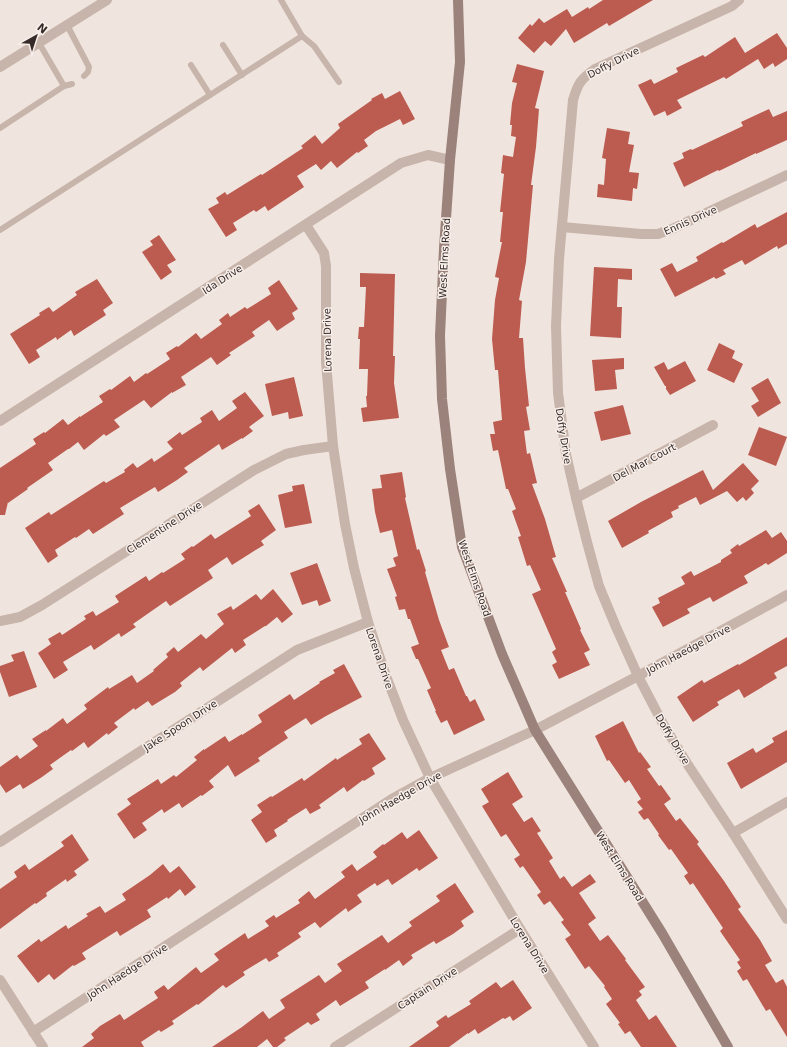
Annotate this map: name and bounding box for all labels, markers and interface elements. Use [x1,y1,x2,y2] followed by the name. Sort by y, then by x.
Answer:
[16,16,56,56] north arrow
[34,21,50,37] text: N
[586,45,641,80] street label: Doffy Drive
[662,204,718,237] street label: Ennis Drive
[437,218,452,298] street label: West Elms Road
[200,262,244,296] street label: Ida Drive
[321,308,334,372] street label: Lorena Drive
[554,407,573,465] street label: Doffy Drive
[611,441,677,484] street label: Del Mar Court
[125,499,204,556] street label: Clementine Drive
[456,539,493,618] street label: West Elms Road
[644,623,732,677] street label: John Haedge Drive
[364,626,395,690] street label: Lorena Drive
[141,698,219,754] street label: Jake Spoon Drive
[653,712,692,766] street label: Doffy Drive
[356,769,443,826] street label: John Haedge Drive
[594,829,645,903] street label: West Elms Road
[508,915,551,975] street label: Lorena Drive
[84,941,169,1002] street label: John Haedge Drive
[396,965,459,1012] street label: Captain Drive

